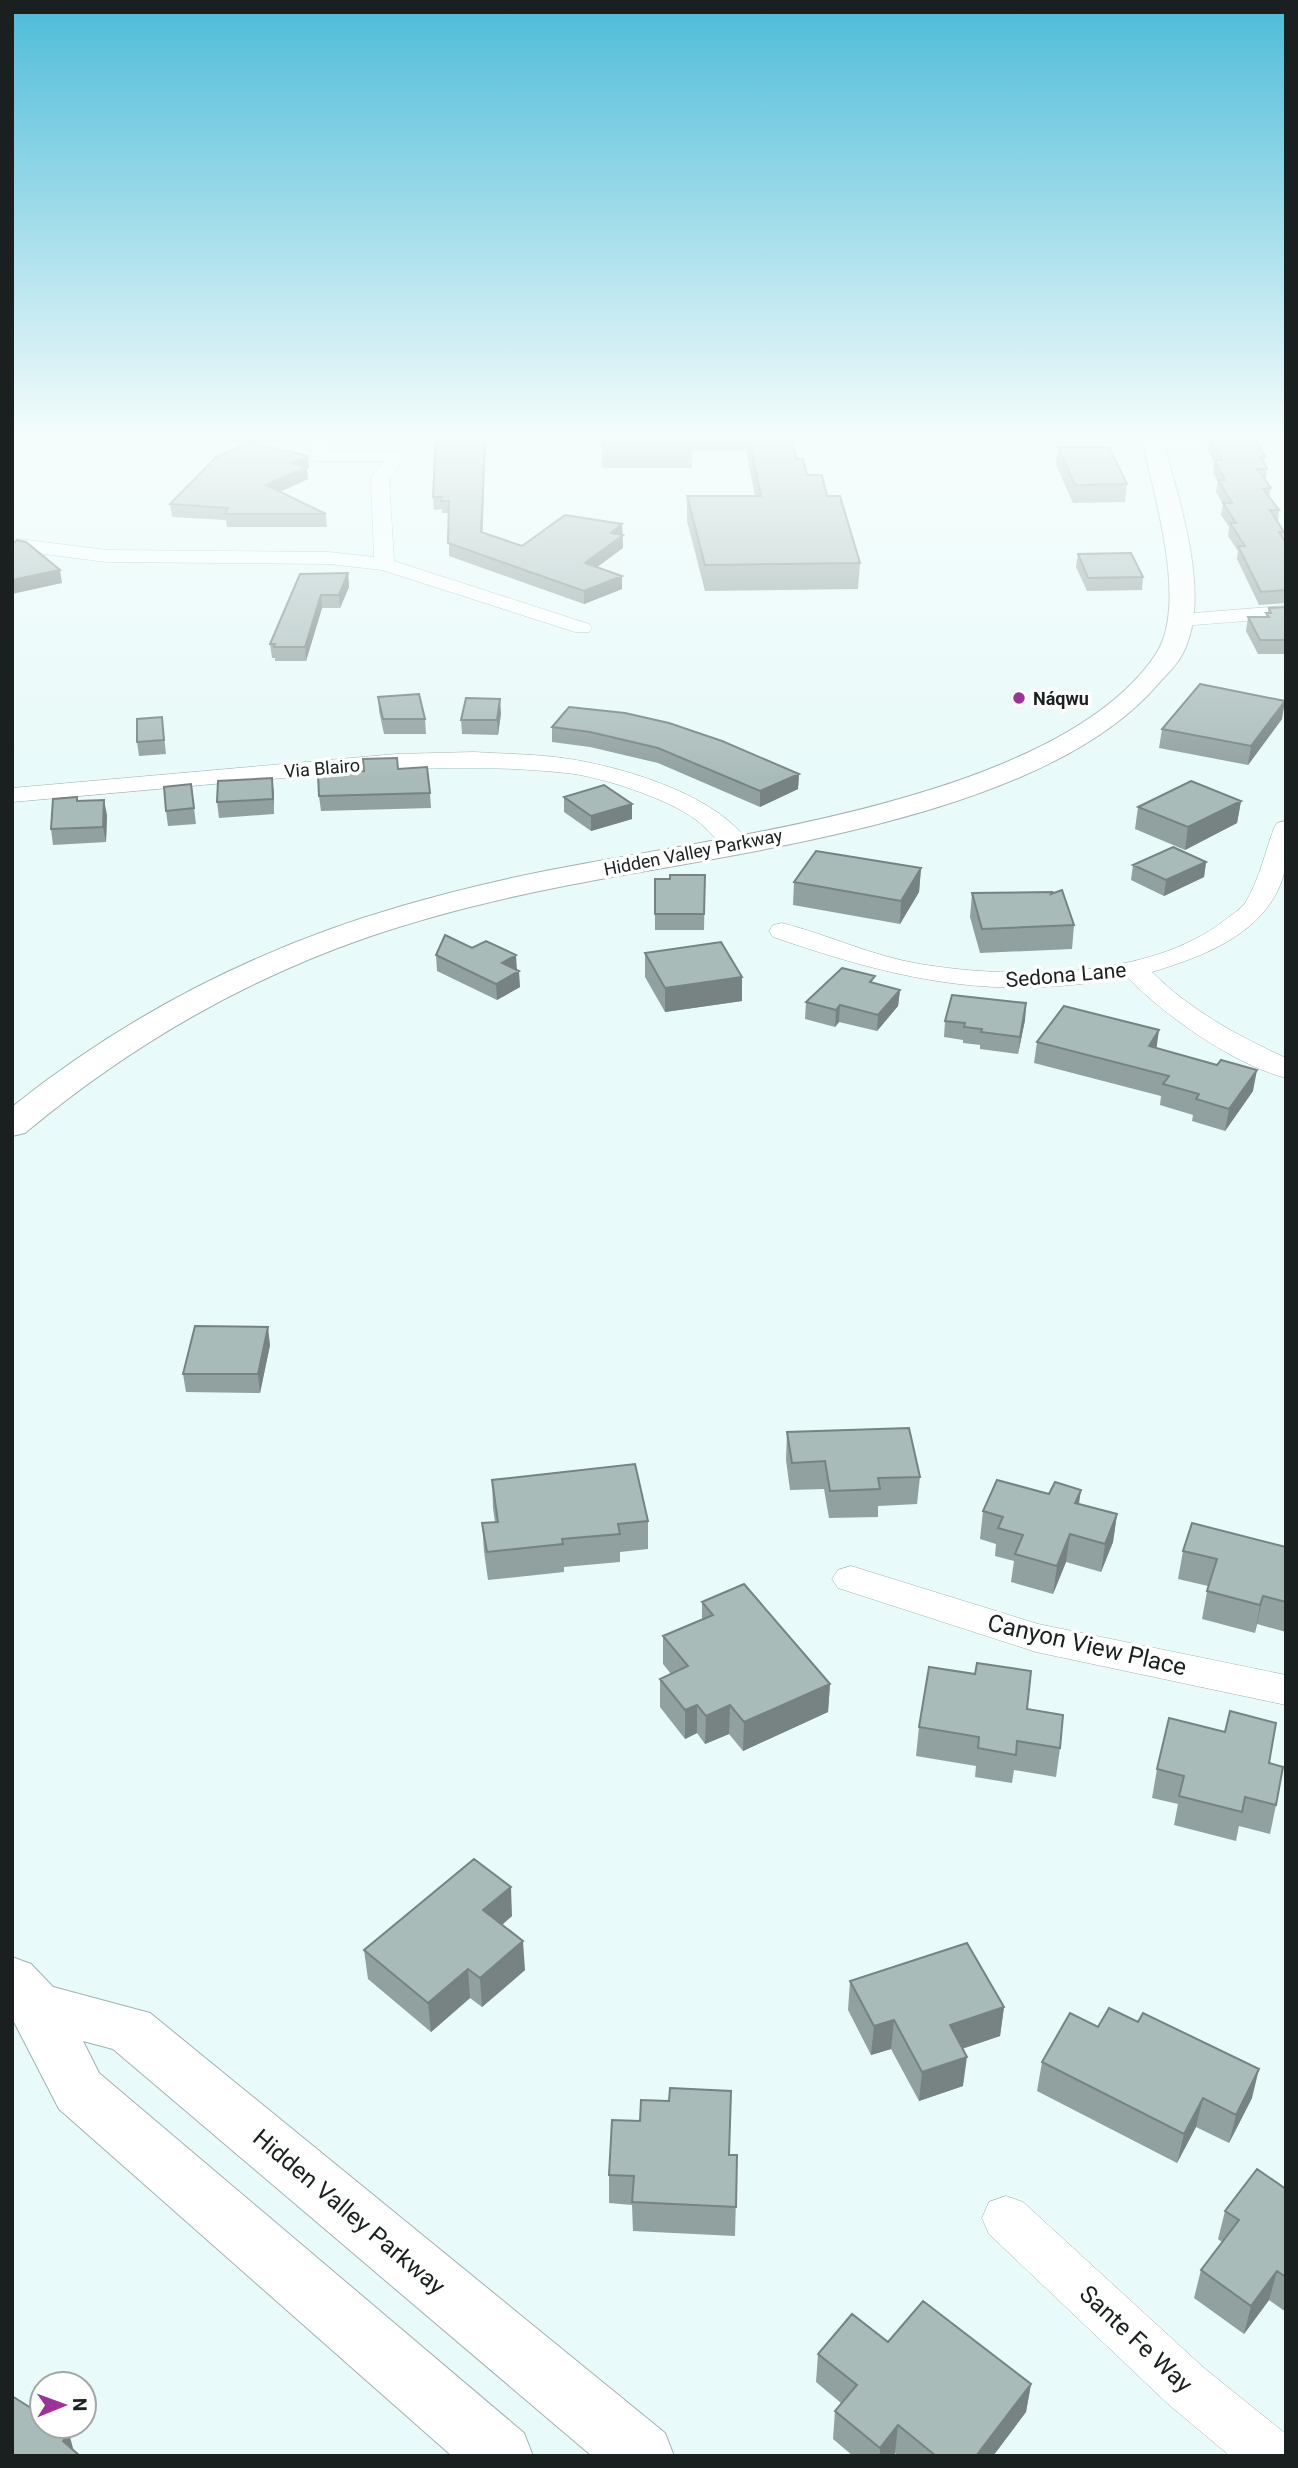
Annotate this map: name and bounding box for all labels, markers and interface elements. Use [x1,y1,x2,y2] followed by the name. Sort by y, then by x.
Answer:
[1033,688,1089,709] place label: Náqwu
[1011,690,1027,706] marker: Náqwu
[283,754,361,782] street label: Via Blairo
[602,824,785,880] street label: Hidden Valley Parkway
[1005,958,1127,992] street label: Sedona Lane
[985,1609,1189,1681] street label: Canyon View Place
[247,2124,451,2301] street label: Hidden Valley Parkway
[1074,2280,1199,2399] street label: Sante Fe Way
[28,2370,98,2440] north arrow
[68,2398,91,2412] text: N

